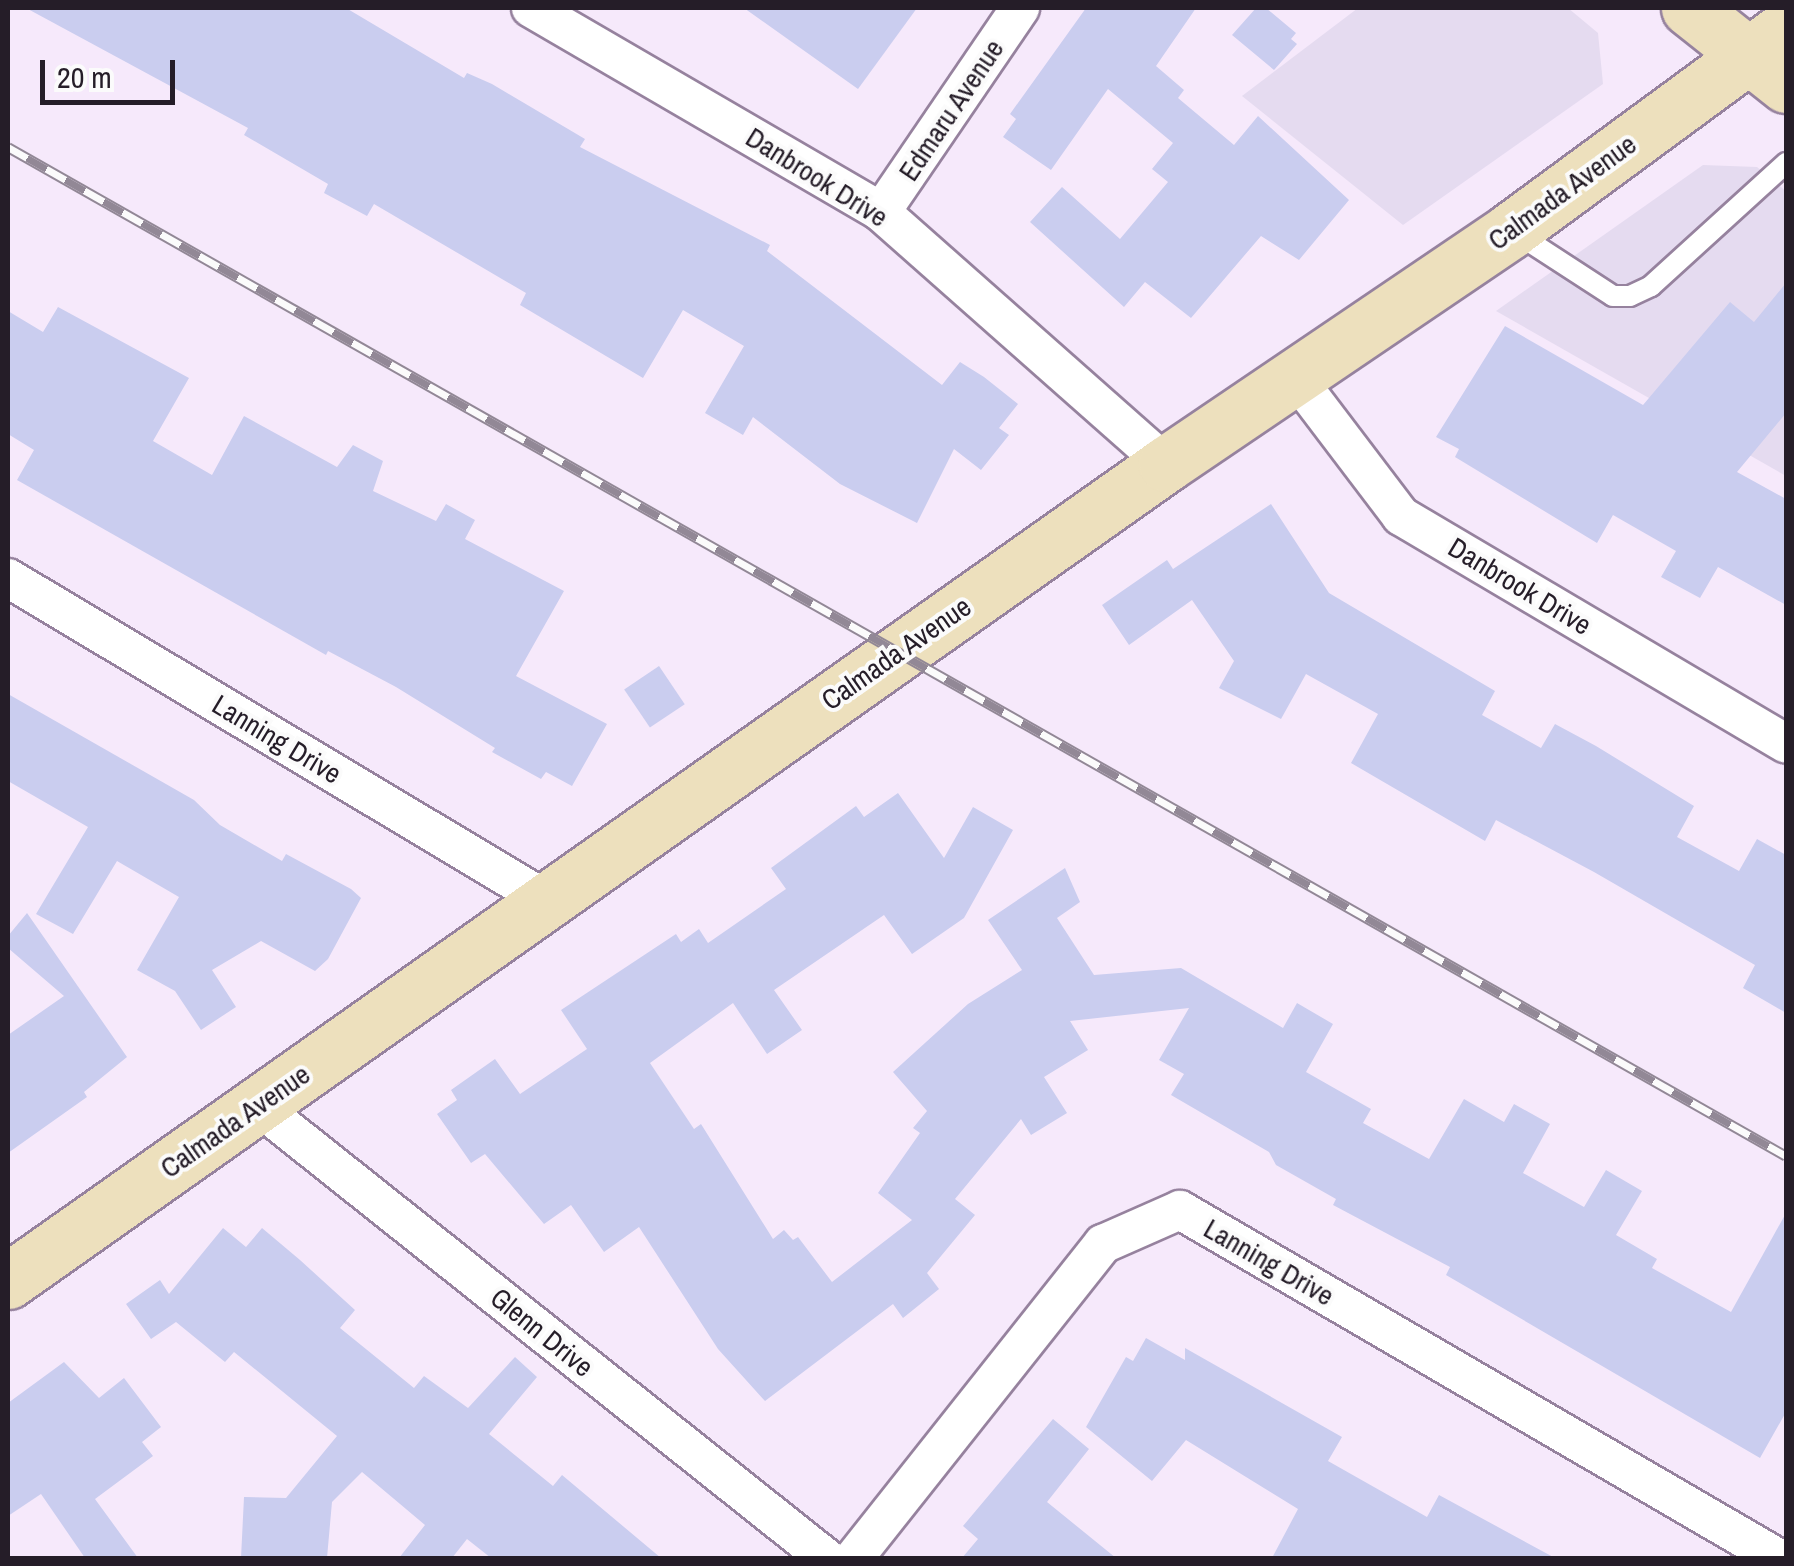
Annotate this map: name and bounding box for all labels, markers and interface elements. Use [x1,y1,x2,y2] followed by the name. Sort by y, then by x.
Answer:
[891,33,1011,187] street label: Edmaru Avenue
[45,40,180,102] scale bar
[57,57,112,97] text: 20 m
[740,120,894,234] street label: Danbrook Drive
[1481,127,1643,257] street label: Calmada Avenue
[1442,530,1598,642] street label: Danbrook Drive
[814,589,978,717] street label: Calmada Avenue
[207,687,347,791] street label: Lanning Drive
[153,1057,317,1185] street label: Calmada Avenue
[1198,1211,1340,1313] street label: Lanning Drive
[484,1280,600,1384] street label: Glenn Drive

